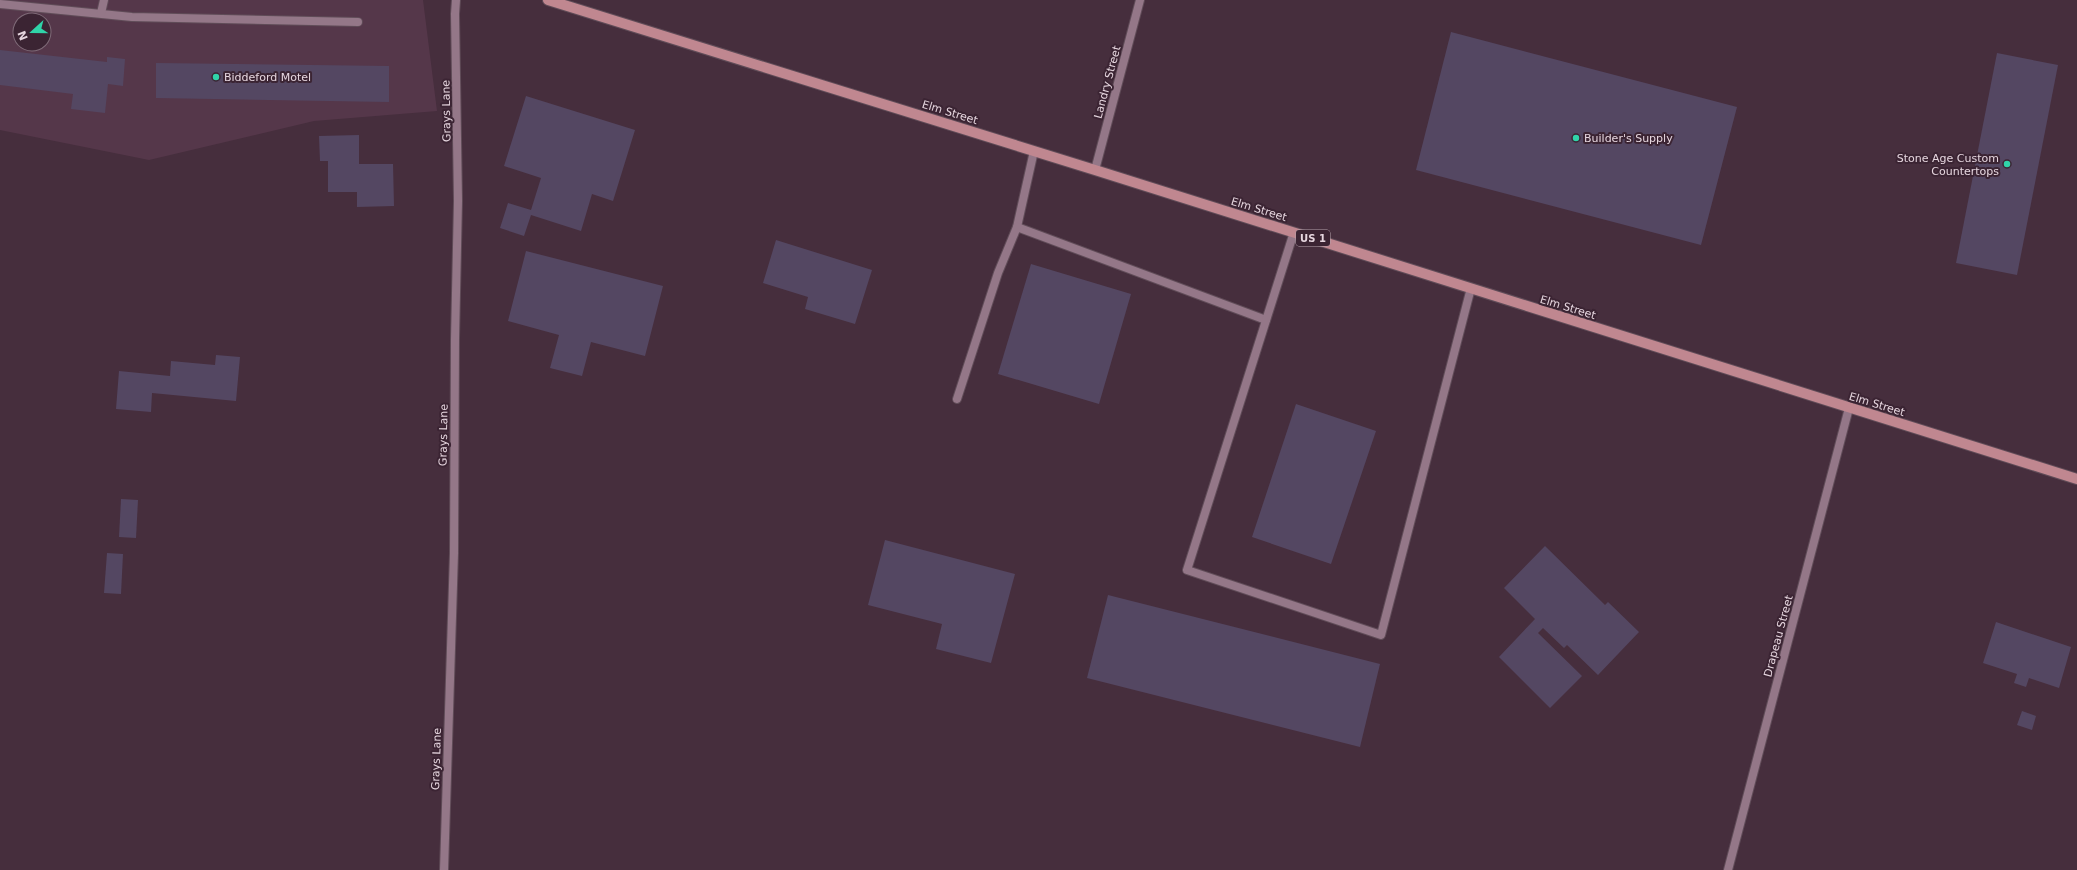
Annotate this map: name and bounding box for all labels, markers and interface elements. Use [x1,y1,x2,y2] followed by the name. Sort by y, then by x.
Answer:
[12,12,52,52] north arrow
[15,29,31,42] text: N
[1092,44,1124,120] street label: Landry Street
[224,71,311,84] place label: Biddeford Motel
[211,72,221,82] marker: Biddeford Motel
[439,80,454,142] street label: Grays Lane
[920,98,980,127] street label: Elm Street
[1584,132,1673,145] place label: Builder's Supply
[1571,133,1581,143] marker: Builder's Supply
[1897,152,1999,178] place label: Stone Age Custom Countertops
[2002,159,2012,169] marker: Stone Age Custom Countertops
[1229,195,1289,224] street label: Elm Street
[1296,230,1330,246] road number: US 1
[1538,293,1598,322] street label: Elm Street
[1847,390,1907,419] street label: Elm Street
[436,404,451,466] street label: Grays Lane
[1761,593,1796,678] street label: Drapeau Street
[429,728,444,790] street label: Grays Lane

